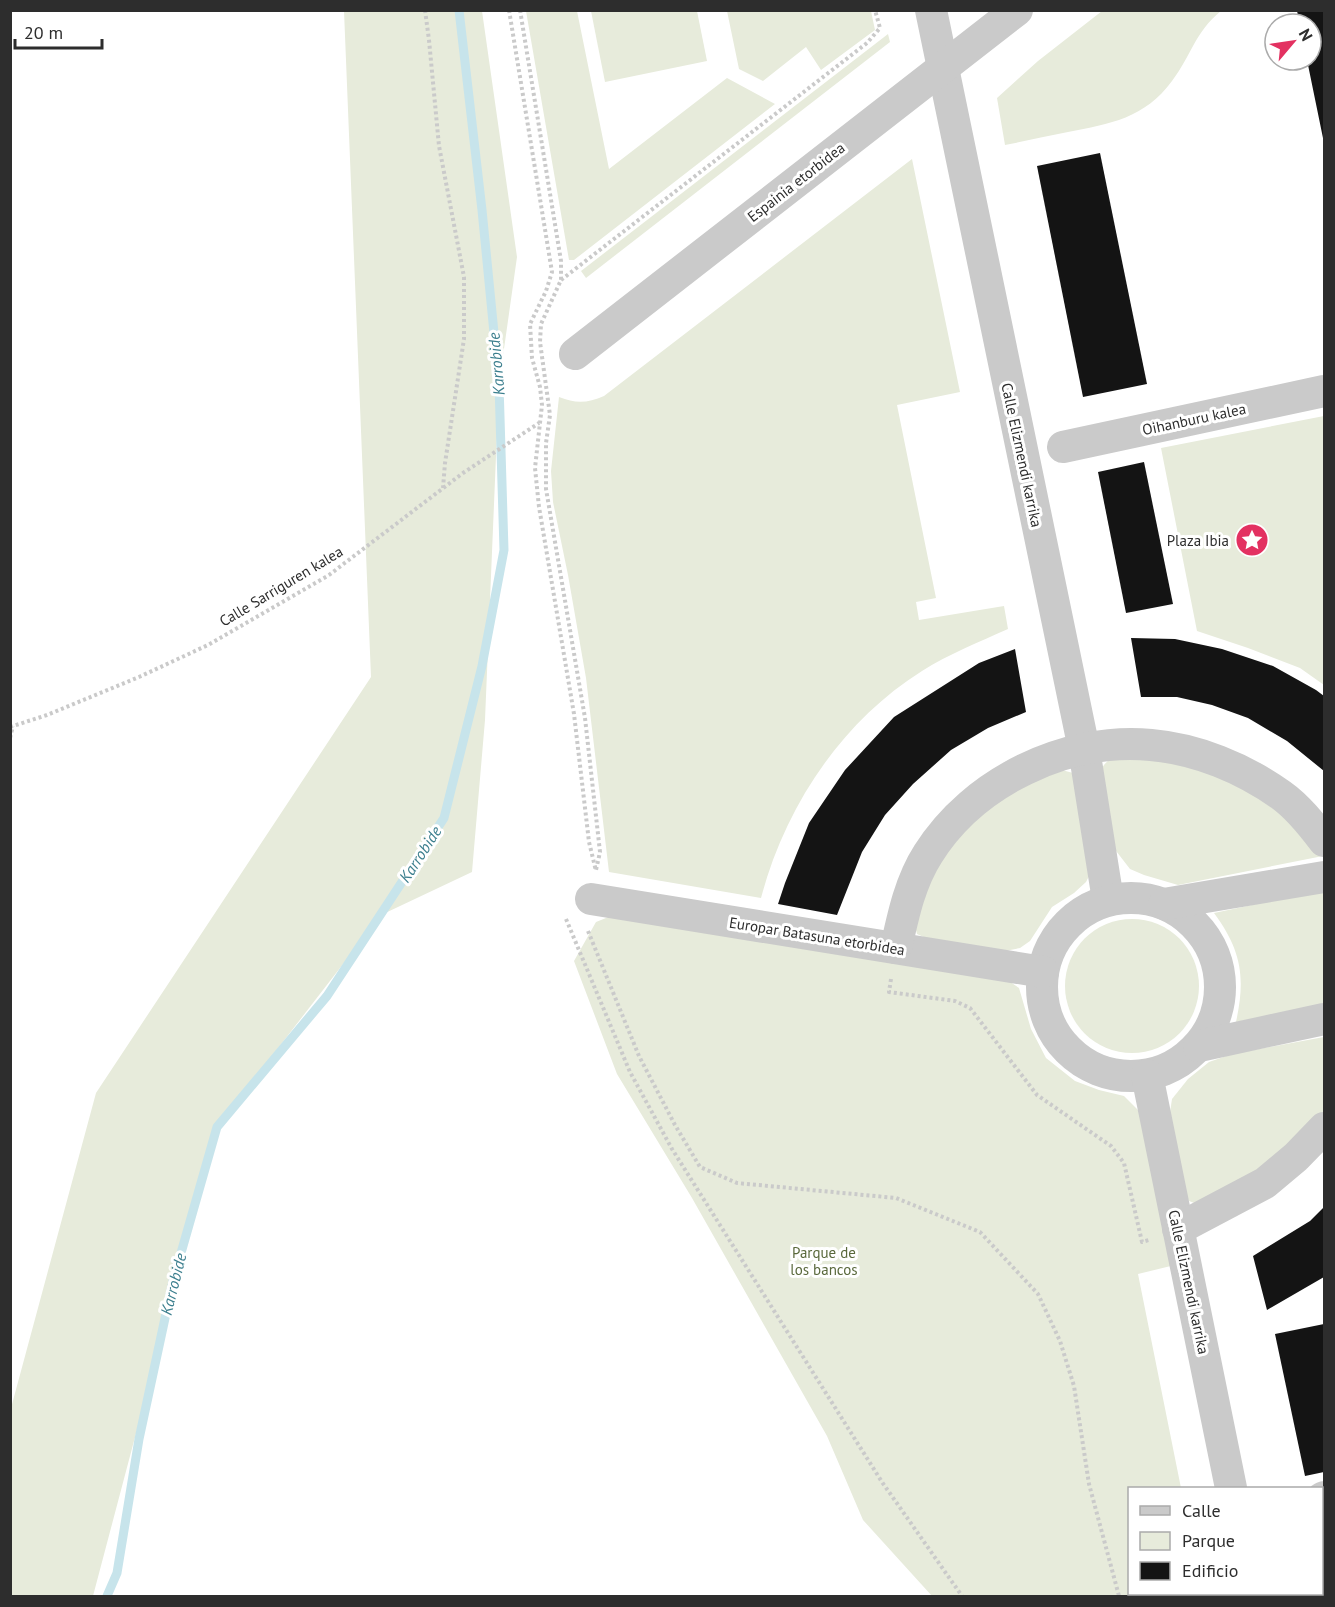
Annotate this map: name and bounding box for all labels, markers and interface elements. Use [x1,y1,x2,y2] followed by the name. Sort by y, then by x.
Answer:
[15,12,102,50] scale bar
[1263,12,1323,72] north arrow
[24,21,63,44] text: 20 m
[1295,25,1317,44] text: N
[743,138,849,226] street label: Espainia etorbidea
[483,331,509,396] water label: Karrobide
[997,381,1047,529] street label: Calle Elizmendi karrika
[1140,399,1248,439] street label: Oihanburu kalea
[1234,522,1270,558] place icon: Plaza Ibia
[1167,531,1229,550] place label: Plaza Ibia
[216,542,346,630] street label: Calle Sarriguren kalea
[394,822,446,886] water label: Karrobide
[728,913,906,959] street label: Europar Batasuna etorbidea
[1164,1208,1214,1356] street label: Calle Elizmendi karrika
[790,1243,858,1279] park label: Parque de los bancos
[156,1250,190,1317] water label: Karrobide
[1128,1487,1323,1595] legend
[1182,1499,1221,1522] text: Calle
[1182,1529,1235,1552] text: Parque
[1182,1559,1238,1582] text: Edificio

